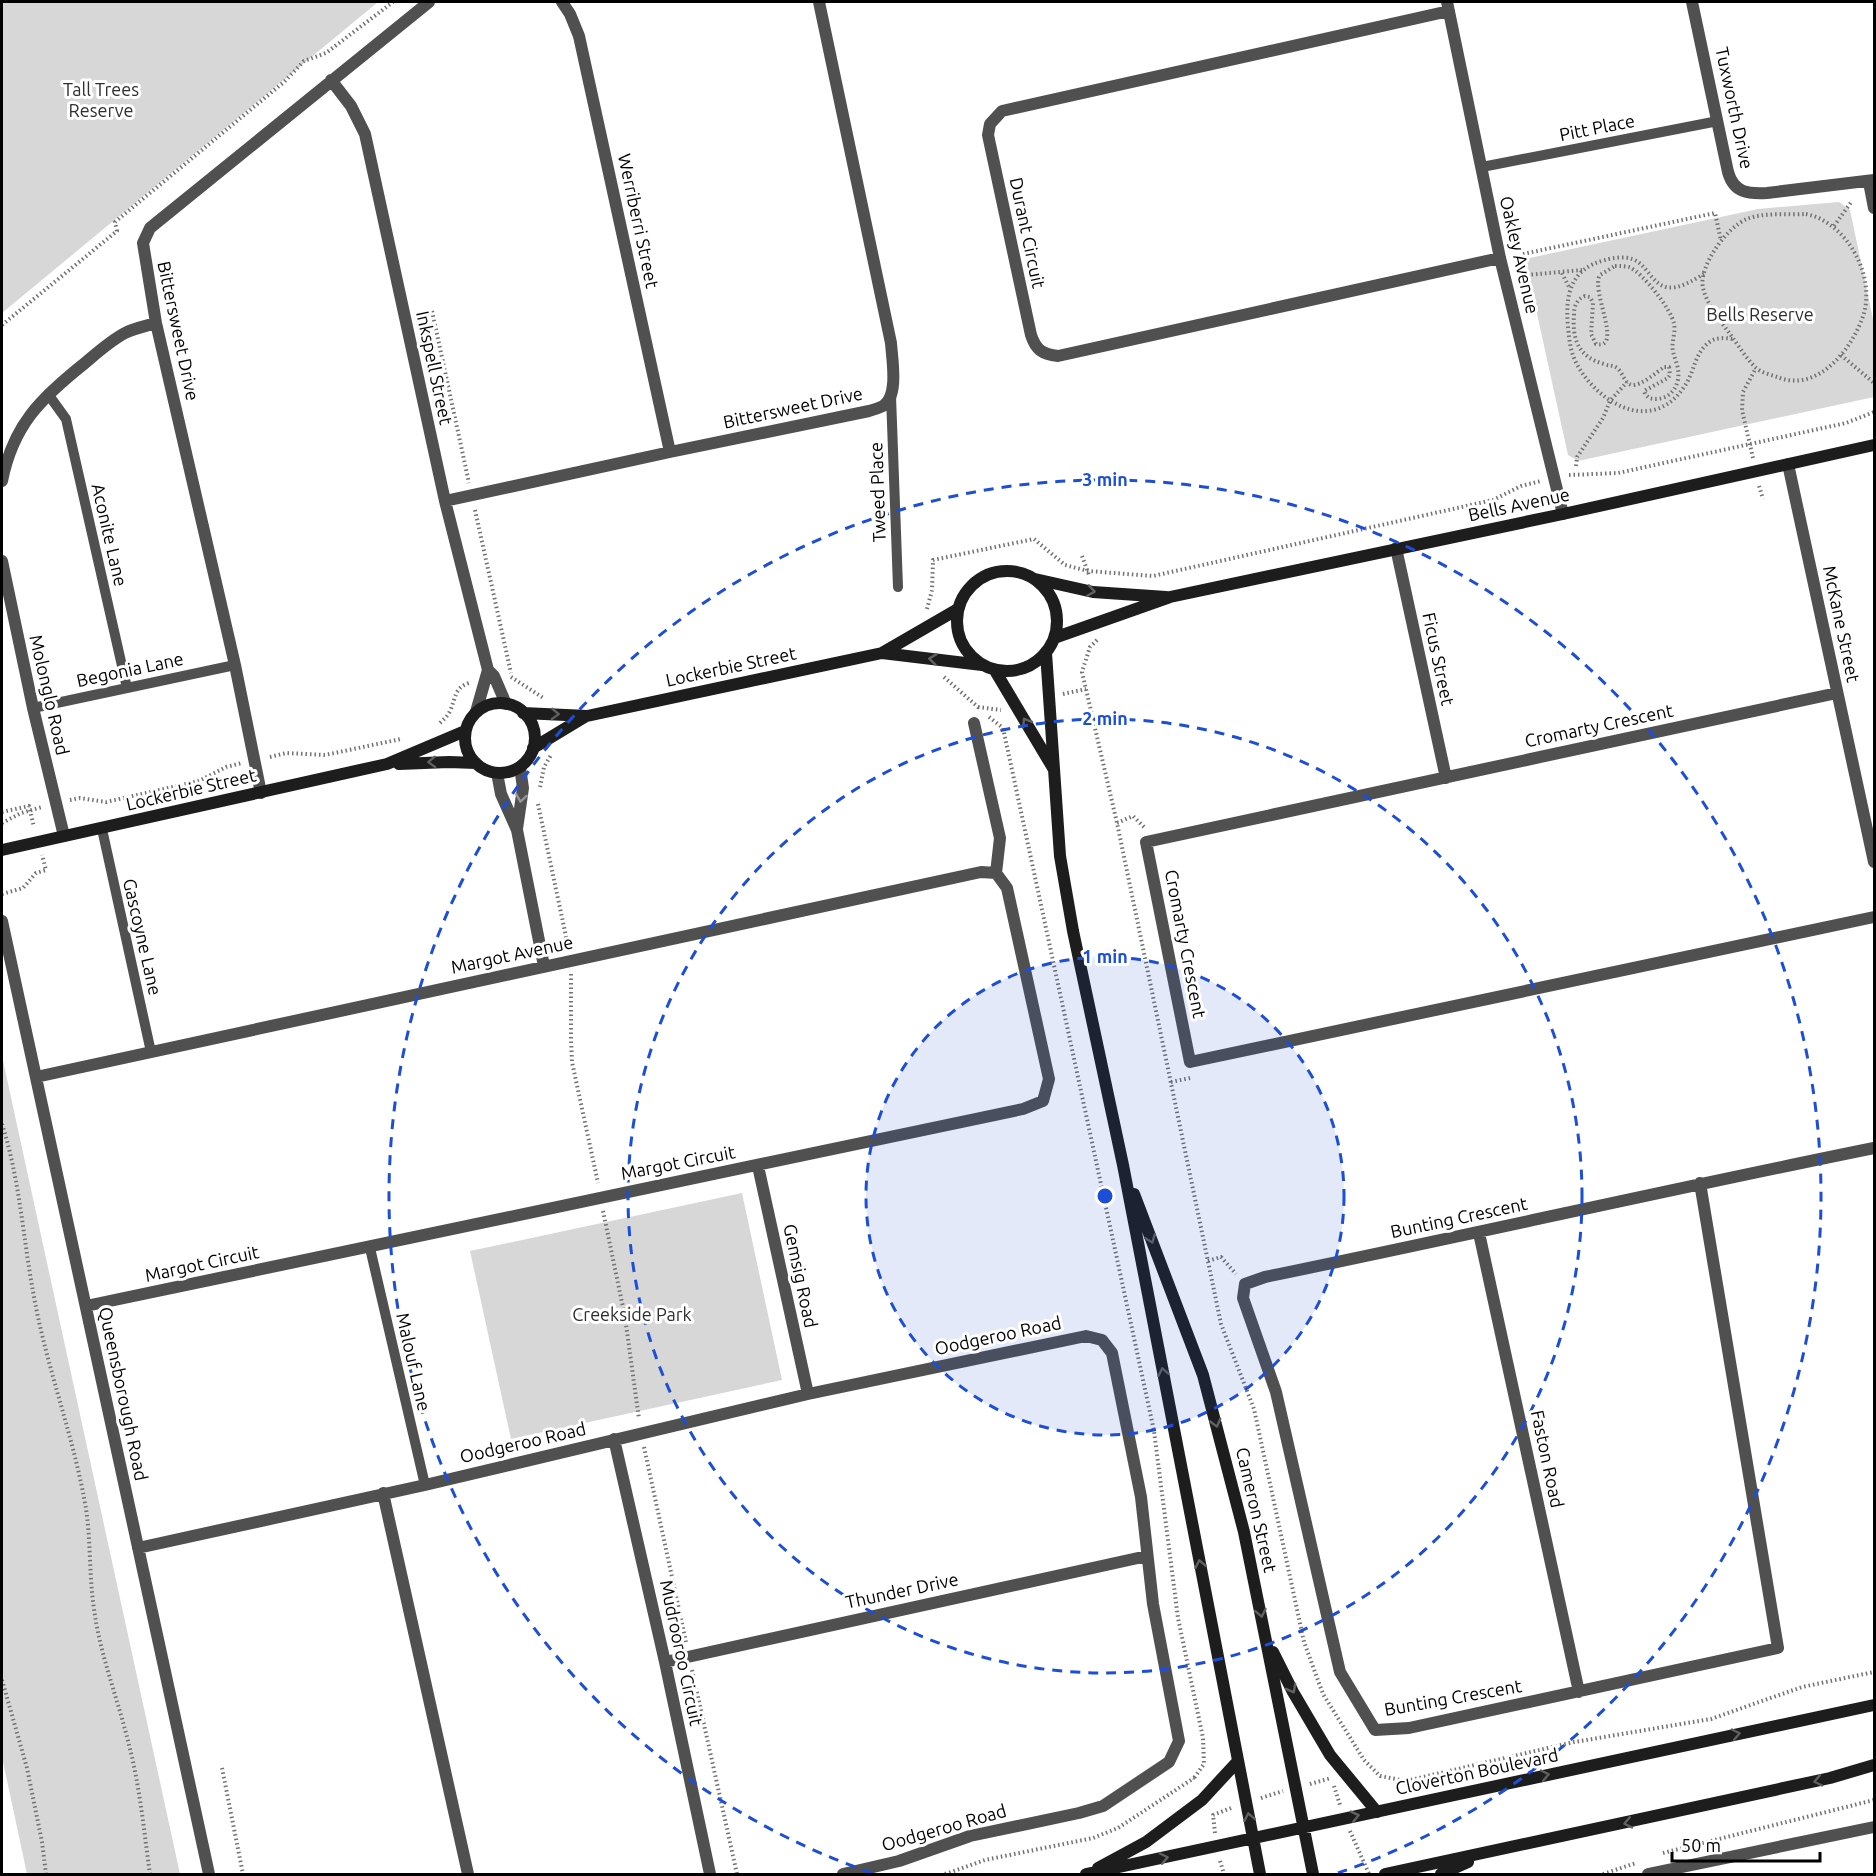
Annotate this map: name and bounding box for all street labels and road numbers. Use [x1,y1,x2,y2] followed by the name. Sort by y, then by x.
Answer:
[1712,45,1758,171] street label: Tuxworth Drive
[1557,110,1636,144] street label: Pitt Place
[615,152,663,290] street label: Werriberri Street
[1006,176,1049,290] street label: Durant Circuit
[1497,194,1543,316] street label: Oakley Avenue
[154,259,204,402] street label: Bittersweet Drive
[413,309,457,427] street label: Inkspell Street
[721,382,864,432] street label: Bittersweet Drive
[865,442,889,542] street label: Tweed Place
[88,481,132,588] street label: Aconite Lane
[1466,483,1571,525] street label: Bells Avenue
[1820,564,1864,684] street label: McKane Street
[1419,610,1459,707] street label: Ficus Street
[26,633,74,757] street label: Molonglo Road
[664,642,798,690] street label: Lockerbie Street
[74,648,185,690] street label: Begonia Lane
[1523,700,1675,751] street label: Cromarty Crescent
[124,764,258,814] street label: Lockerbie Street
[1162,868,1210,1020] street label: Cromarty Crescent
[120,876,166,997] street label: Gascoyne Lane
[449,931,575,977] street label: Margot Avenue
[619,1141,737,1183] street label: Margot Circuit
[1389,1193,1529,1241] street label: Bunting Crescent
[780,1222,822,1329] street label: Gemsig Road
[143,1241,261,1285] street label: Margot Circuit
[95,1305,152,1483] street label: Queensborough Road
[393,1311,435,1413] street label: Malouf Lane
[933,1312,1063,1358] street label: Oodgeroo Road
[1528,1408,1568,1509] street label: Faston Road
[458,1418,588,1466] street label: Oodgeroo Road
[1233,1445,1281,1574] street label: Cameron Street
[844,1568,960,1612] street label: Thunder Drive
[657,1578,707,1728] street label: Mudrooroo Circuit
[1382,1675,1523,1719] street label: Bunting Crescent
[1394,1744,1560,1798] street label: Cloverton Boulevard
[879,1800,1008,1854] street label: Oodgeroo Road

